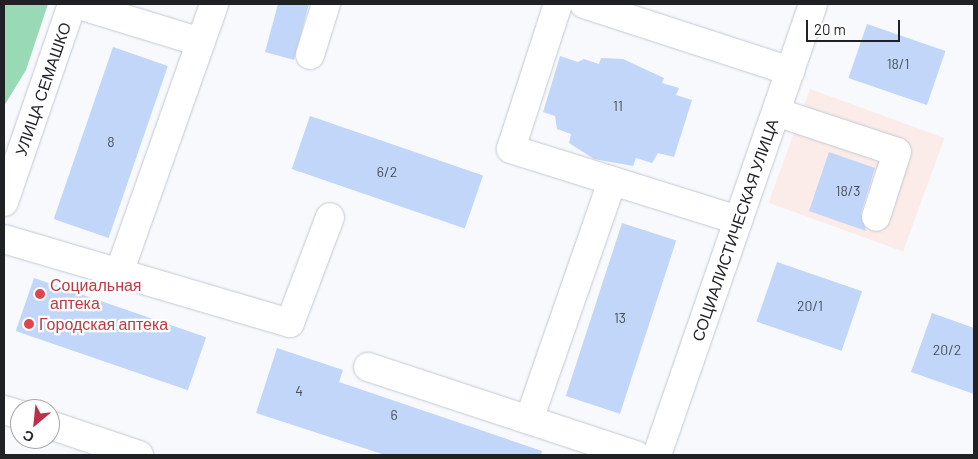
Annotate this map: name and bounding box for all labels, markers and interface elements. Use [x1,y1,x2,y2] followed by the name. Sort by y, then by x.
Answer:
[808,10,902,42] scale bar
[11,20,75,158] street label: УЛИЦА СЕМАШКО
[814,20,846,38] text: 20 m
[887,56,909,72] house number: 18/1
[613,98,623,114] house number: 11
[688,116,782,344] street label: СОЦИАЛИСТИЧЕСКАЯ УЛИЦА
[107,134,115,150] house number: 8
[377,164,397,180] house number: 6/2
[835,183,861,199] house number: 18/3
[50,275,142,313] place label: Социальная аптека
[34,288,46,300] marker: Социальная аптека
[797,298,823,314] house number: 20/1
[614,310,626,326] house number: 13
[39,314,168,334] place label: Городская аптека
[23,318,35,330] marker: Городская аптека
[933,342,961,358] house number: 20/2
[295,383,303,399] house number: 4
[10,399,60,449] north arrow
[390,407,398,423] house number: 6
[20,427,37,447] text: С

